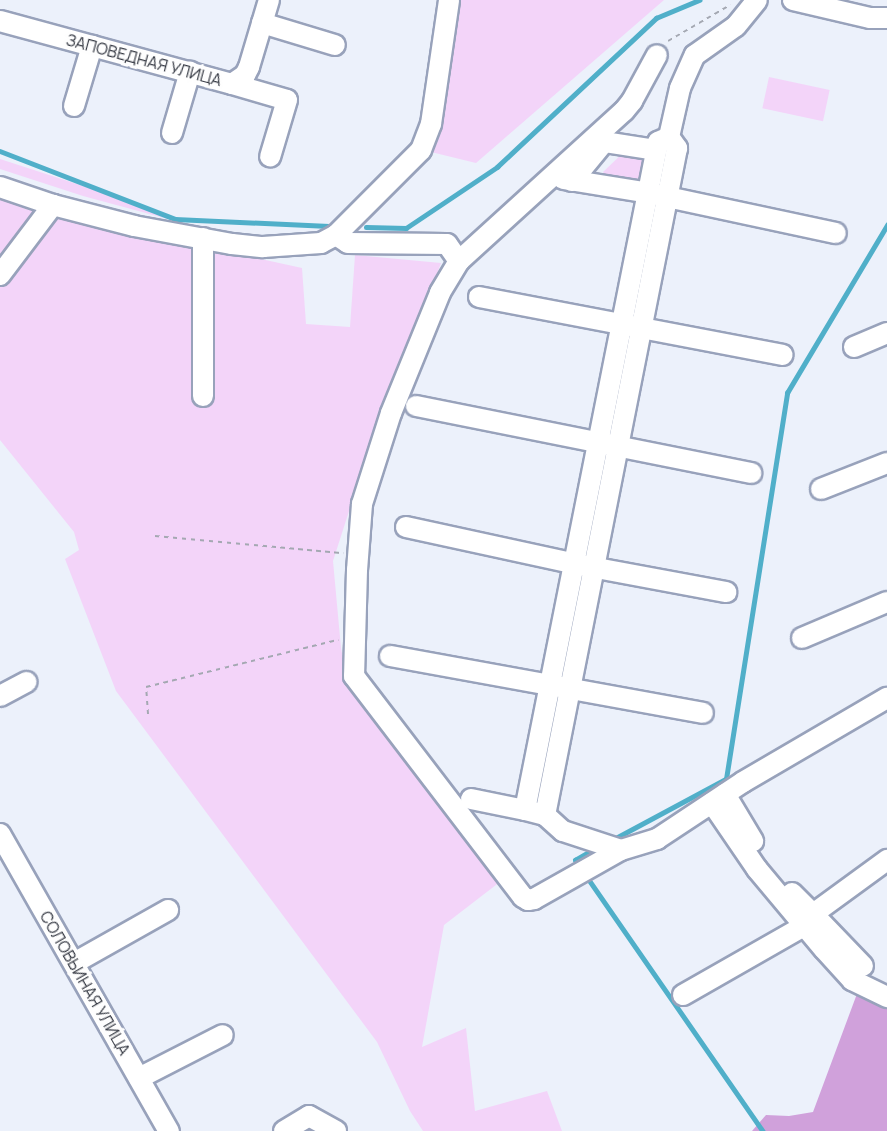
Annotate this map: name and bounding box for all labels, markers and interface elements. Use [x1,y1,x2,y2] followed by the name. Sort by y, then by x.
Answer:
[64,30,224,90] street label: ЗАПОВЕДНАЯ УЛИЦА
[36,908,134,1058] street label: СОЛОВЬИНАЯ УЛИЦА

